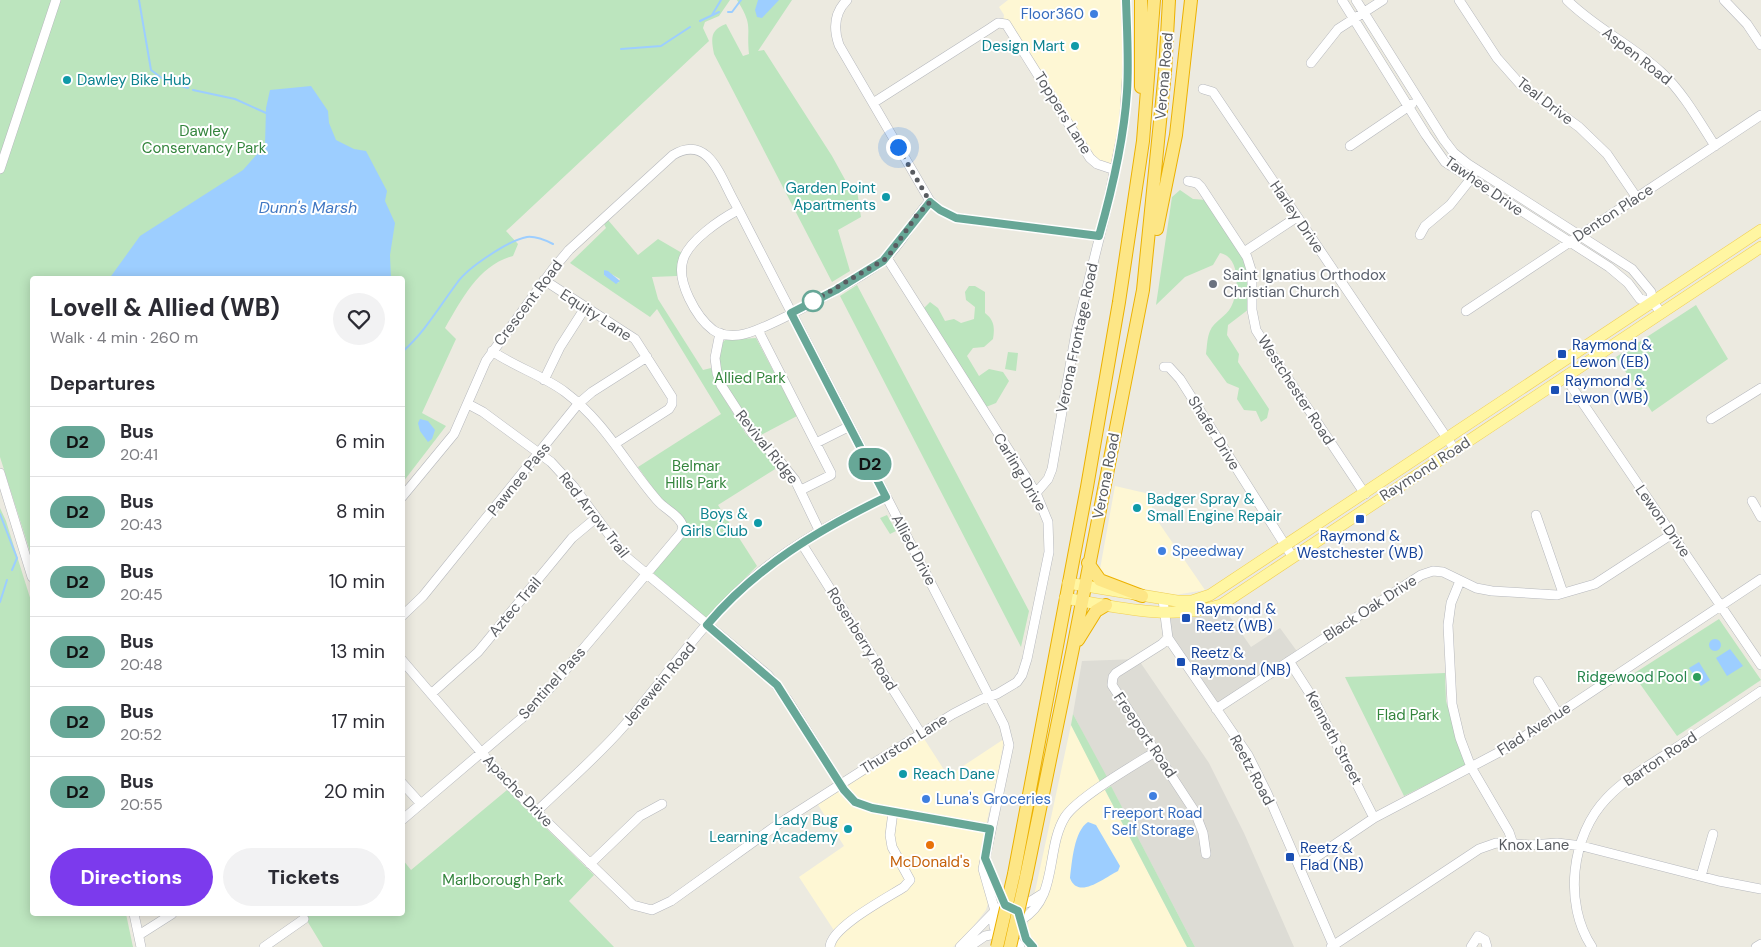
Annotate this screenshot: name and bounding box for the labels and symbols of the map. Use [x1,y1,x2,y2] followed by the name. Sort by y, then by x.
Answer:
[1021,4,1084,24] place label: Floor360
[1088,8,1100,20] marker: Floor360
[1598,23,1676,89] street label: Aspen Road
[1150,32,1178,120] street label: Verona Road
[982,36,1065,56] place label: Design Mart
[1069,40,1081,52] marker: Design Mart
[1030,68,1096,158] street label: Toppers Lane
[77,70,191,90] place label: Dawley Bike Hub
[1513,73,1577,129] street label: Teal Drive
[61,74,73,86] marker: Dawley Bike Hub
[142,121,267,158] park label: Dawley Conservancy Park
[886,135,911,160] your location
[1441,151,1527,221] street label: Tawhee Drive
[1265,177,1329,257] street label: Harley Drive
[785,178,876,215] place label: Garden Point Apartments
[1569,180,1657,246] street label: Denton Place
[880,191,892,203] marker: Garden Point Apartments
[259,197,357,218] water label: Dunn's Marsh
[489,256,567,350] street label: Crescent Road
[1051,261,1103,415] street label: Verona Frontage Road
[1223,265,1387,302] place label: Saint Ignatius Orthodox Christian Church
[1207,278,1219,290] marker: Saint Ignatius Orthodox Christian Church
[556,284,636,346] street label: Equity Lane
[802,290,824,312] unlabelled marker
[1253,331,1339,449] street label: Westchester Road
[1572,335,1652,372] place label: Raymond & Lewon (EB)
[1556,348,1568,360] marker: Raymond & Lewon (EB)
[714,368,786,388] park label: Allied Park
[1565,371,1648,408] place label: Raymond & Lewon (WB)
[1549,384,1561,396] marker: Raymond & Lewon (WB)
[1183,392,1245,474] street label: Shafer Drive
[731,406,803,488] street label: Revival Ridge
[989,429,1051,515] street label: Carling Drive
[1088,431,1124,521] street label: Verona Road
[1376,432,1474,506] street label: Raymond Road
[483,438,555,520] street label: Pawnee Pass
[848,448,892,480] line badge: D2
[665,456,727,493] park label: Belmar Hills Park
[554,468,634,562] street label: Red Arrow Trail
[1631,481,1695,561] street label: Lewon Drive
[1147,489,1282,526] place label: Badger Spray & Small Engine Repair
[1131,502,1143,514] marker: Badger Spray & Small Engine Repair
[681,504,748,541] place label: Boys & Girls Club
[887,511,941,589] street label: Allied Drive
[1354,513,1366,525] marker: Raymond & Westchester (WB)
[752,517,764,529] marker: Boys & Girls Club
[1297,526,1423,563] place label: Raymond & Westchester (WB)
[1172,541,1245,561] place label: Speedway
[1156,545,1168,557] marker: Speedway
[1319,570,1421,646] street label: Black Oak Drive
[484,573,546,641] street label: Aztec Trail
[822,584,902,694] street label: Rosenberry Road
[1196,599,1276,636] place label: Raymond & Reetz (WB)
[1180,612,1192,624] marker: Raymond & Reetz (WB)
[618,638,700,730] street label: Jenewein Road
[514,642,590,724] street label: Sentinel Pass
[1191,643,1291,680] place label: Reetz & Raymond (NB)
[1175,656,1187,668] marker: Reetz & Raymond (NB)
[1577,667,1687,687] place label: Ridgewood Pool
[1691,671,1703,683] marker: Ridgewood Pool
[1109,688,1181,782] street label: Freeport Road
[1301,688,1367,788] street label: Kenneth Street
[1493,698,1575,760] street label: Flad Avenue
[1377,705,1440,725] park label: Flad Park
[857,709,951,779] street label: Thurston Lane
[1619,727,1701,791] street label: Barton Road
[1225,731,1279,809] street label: Reetz Road
[479,751,557,831] street label: Apache Drive
[913,764,995,784] place label: Reach Dane
[897,768,909,780] marker: Reach Dane
[936,789,1051,809] place label: Luna's Groceries
[1147,790,1159,802] marker: Freeport Road Self Storage
[920,793,932,805] marker: Luna's Groceries
[1104,803,1202,840] place label: Freeport Road Self Storage
[709,810,839,847] place label: Lady Bug Learning Academy
[842,823,854,835] marker: Lady Bug Learning Academy
[1499,835,1569,855] street label: Knox Lane
[1300,838,1364,875] place label: Reetz & Flad (NB)
[924,839,936,851] marker: McDonald's
[1284,851,1296,863] marker: Reetz & Flad (NB)
[890,852,970,872] place label: McDonald's
[442,870,564,890] park label: Marlborough Park

